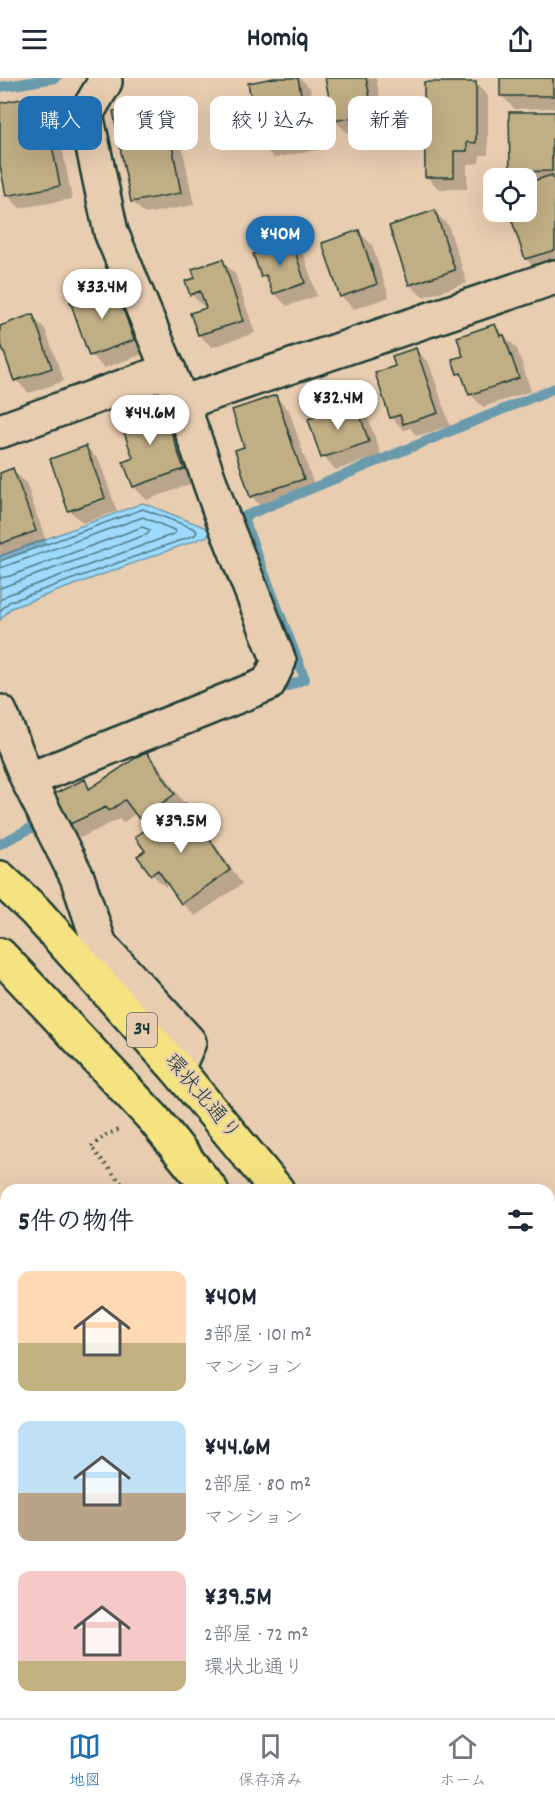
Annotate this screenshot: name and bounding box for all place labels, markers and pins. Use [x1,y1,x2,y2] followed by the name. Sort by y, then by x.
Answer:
[244,216,316,267] pin: ¥40M
[53,269,151,320] pin: ¥33.4M
[289,380,387,431] pin: ¥32.4M
[101,395,199,446] pin: ¥44.6M
[132,803,230,854] pin: ¥39.5M

